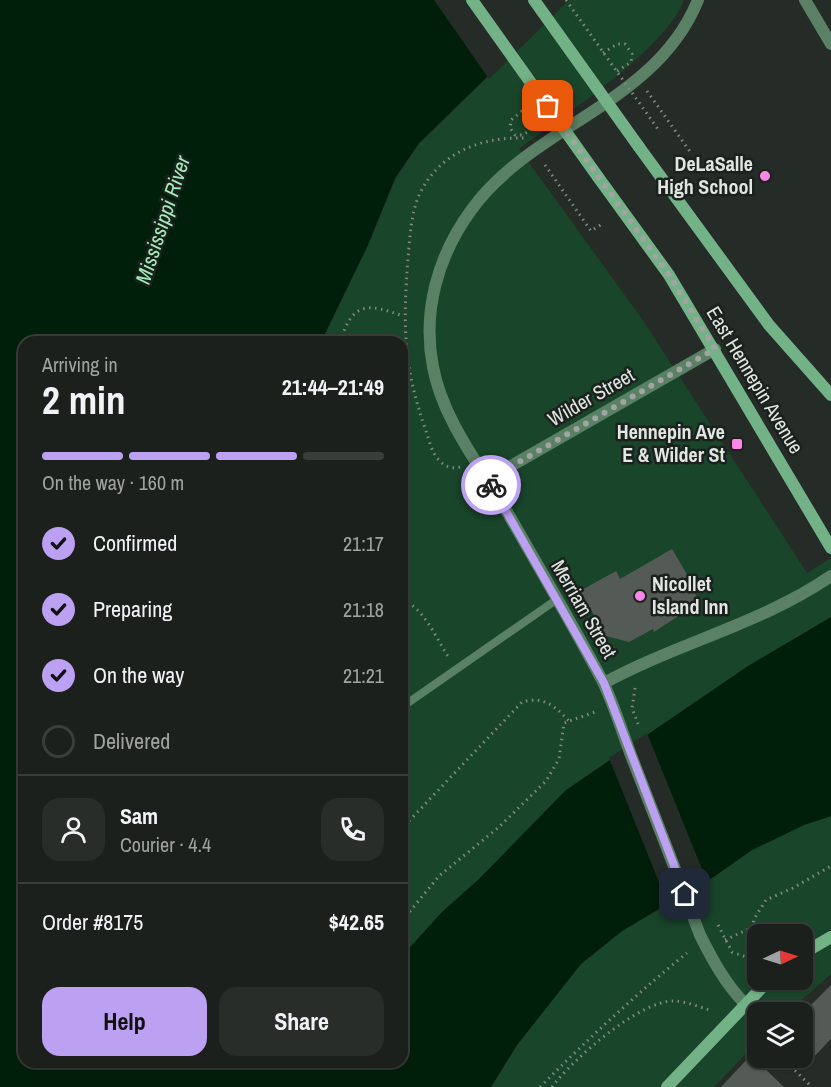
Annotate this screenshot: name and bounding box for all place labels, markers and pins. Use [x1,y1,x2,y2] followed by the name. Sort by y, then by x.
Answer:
[522,80,573,131] pin
[657,150,753,200] place label: DeLaSalle High School
[758,169,772,183] marker: DeLaSalle High School
[617,418,726,468] place label: Hennepin Ave E & Wilder St
[730,437,744,451] marker: Hennepin Ave E & Wilder St
[652,570,729,620] place label: Nicollet Island Inn
[633,589,647,603] marker: Nicollet Island Inn
[659,868,710,919] pin

